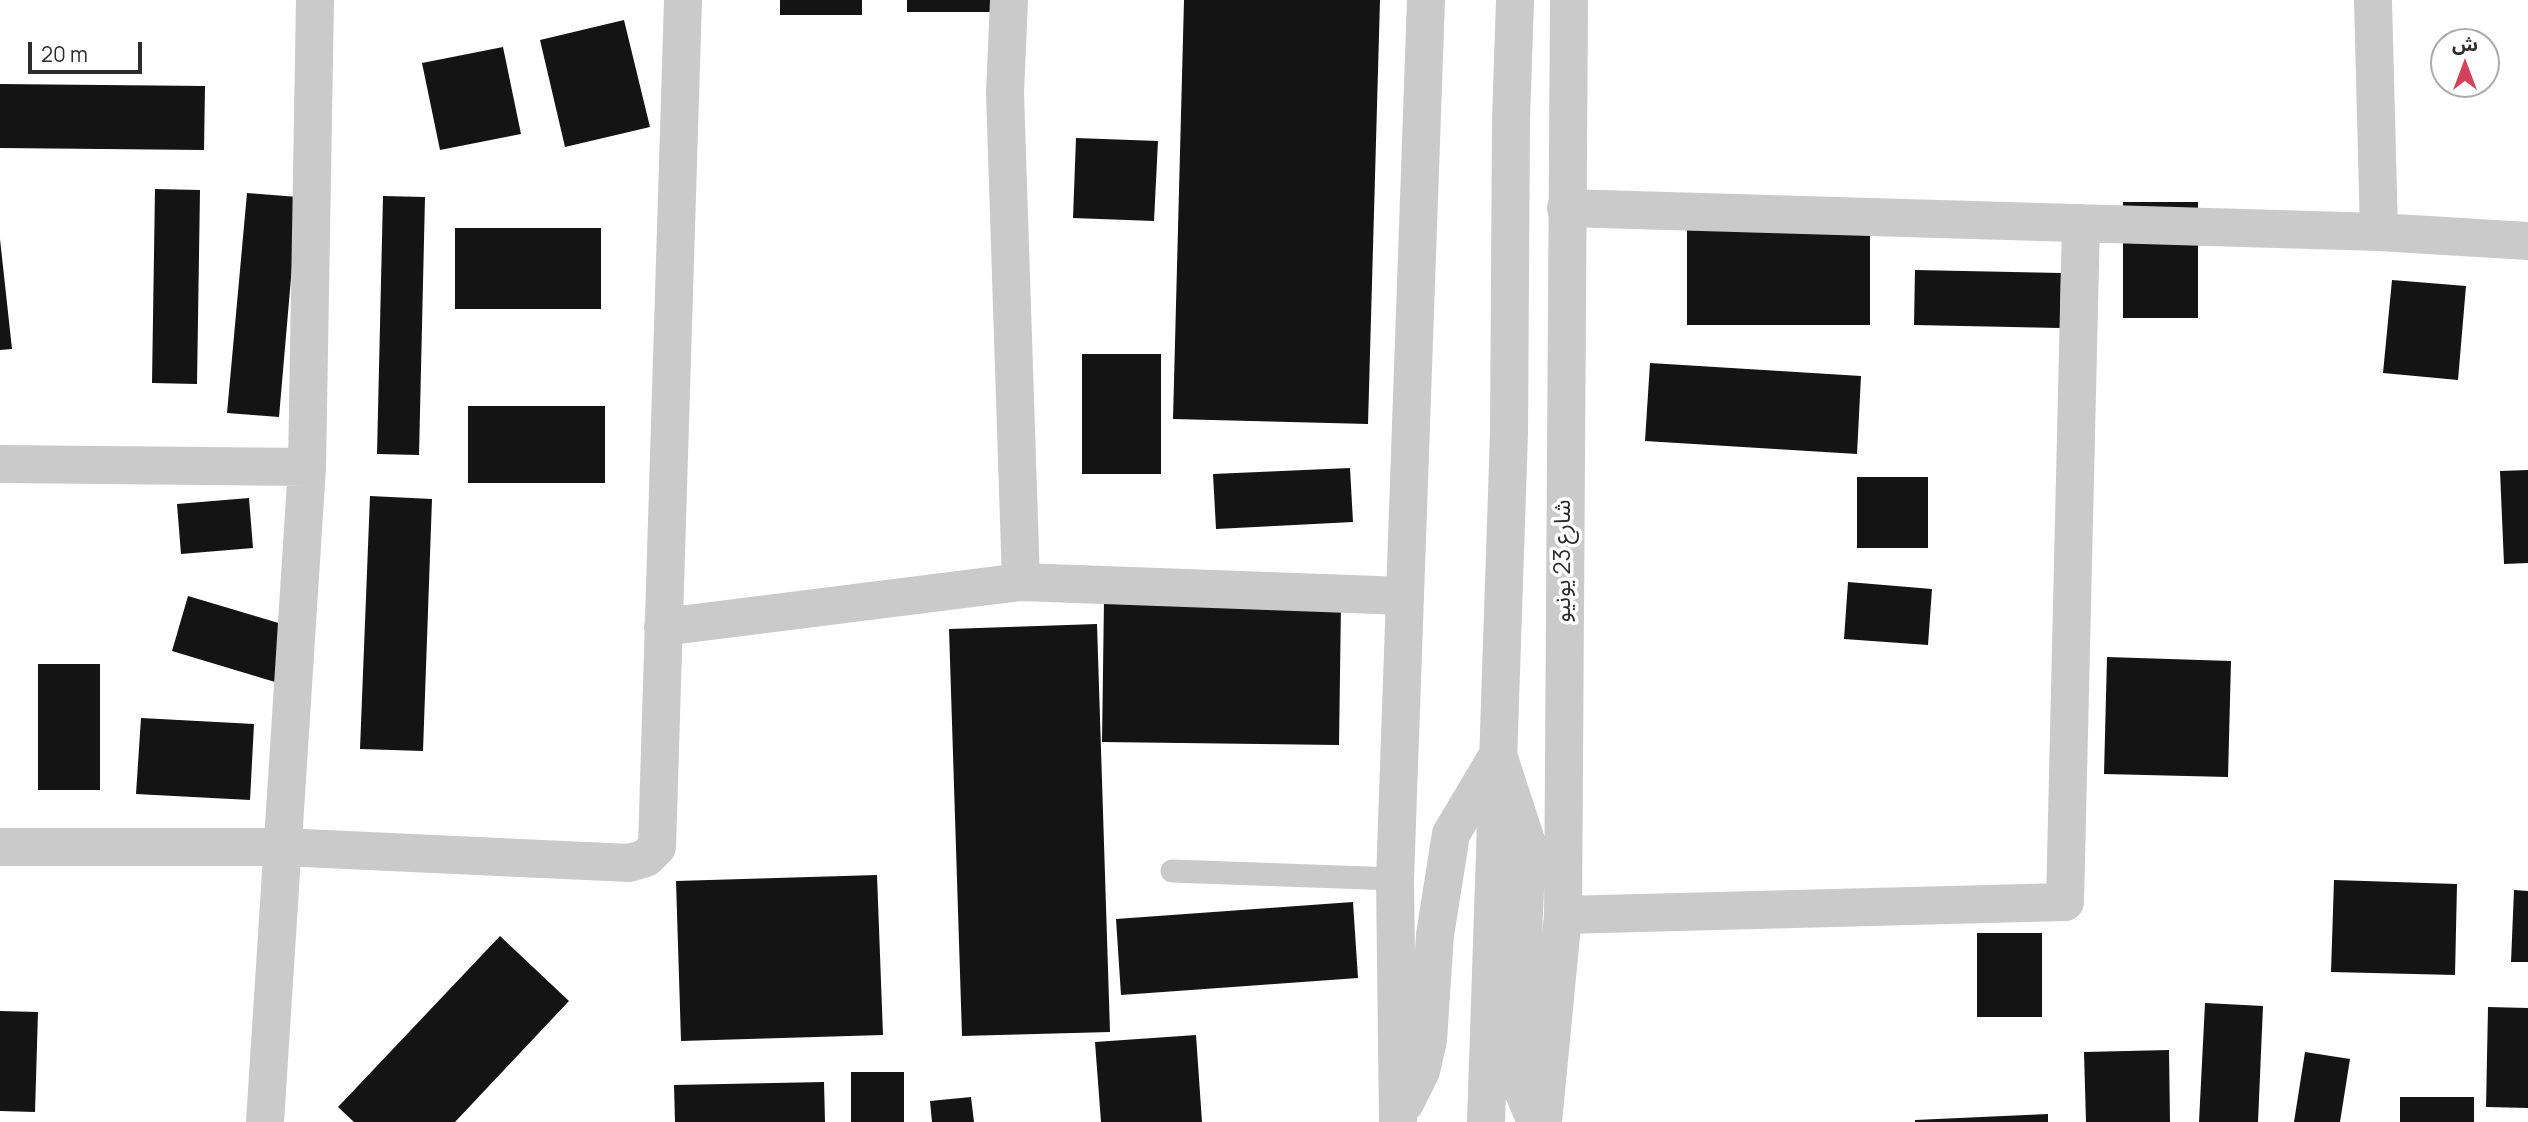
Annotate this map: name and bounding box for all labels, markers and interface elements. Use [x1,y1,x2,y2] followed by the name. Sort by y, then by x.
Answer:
[32,28,145,72] scale bar
[2430,28,2500,98] north arrow
[2452,31,2478,57] text: ش
[41,40,88,68] text: 20 m
[1550,499,1578,623] street label: شارع 23 يونيو

